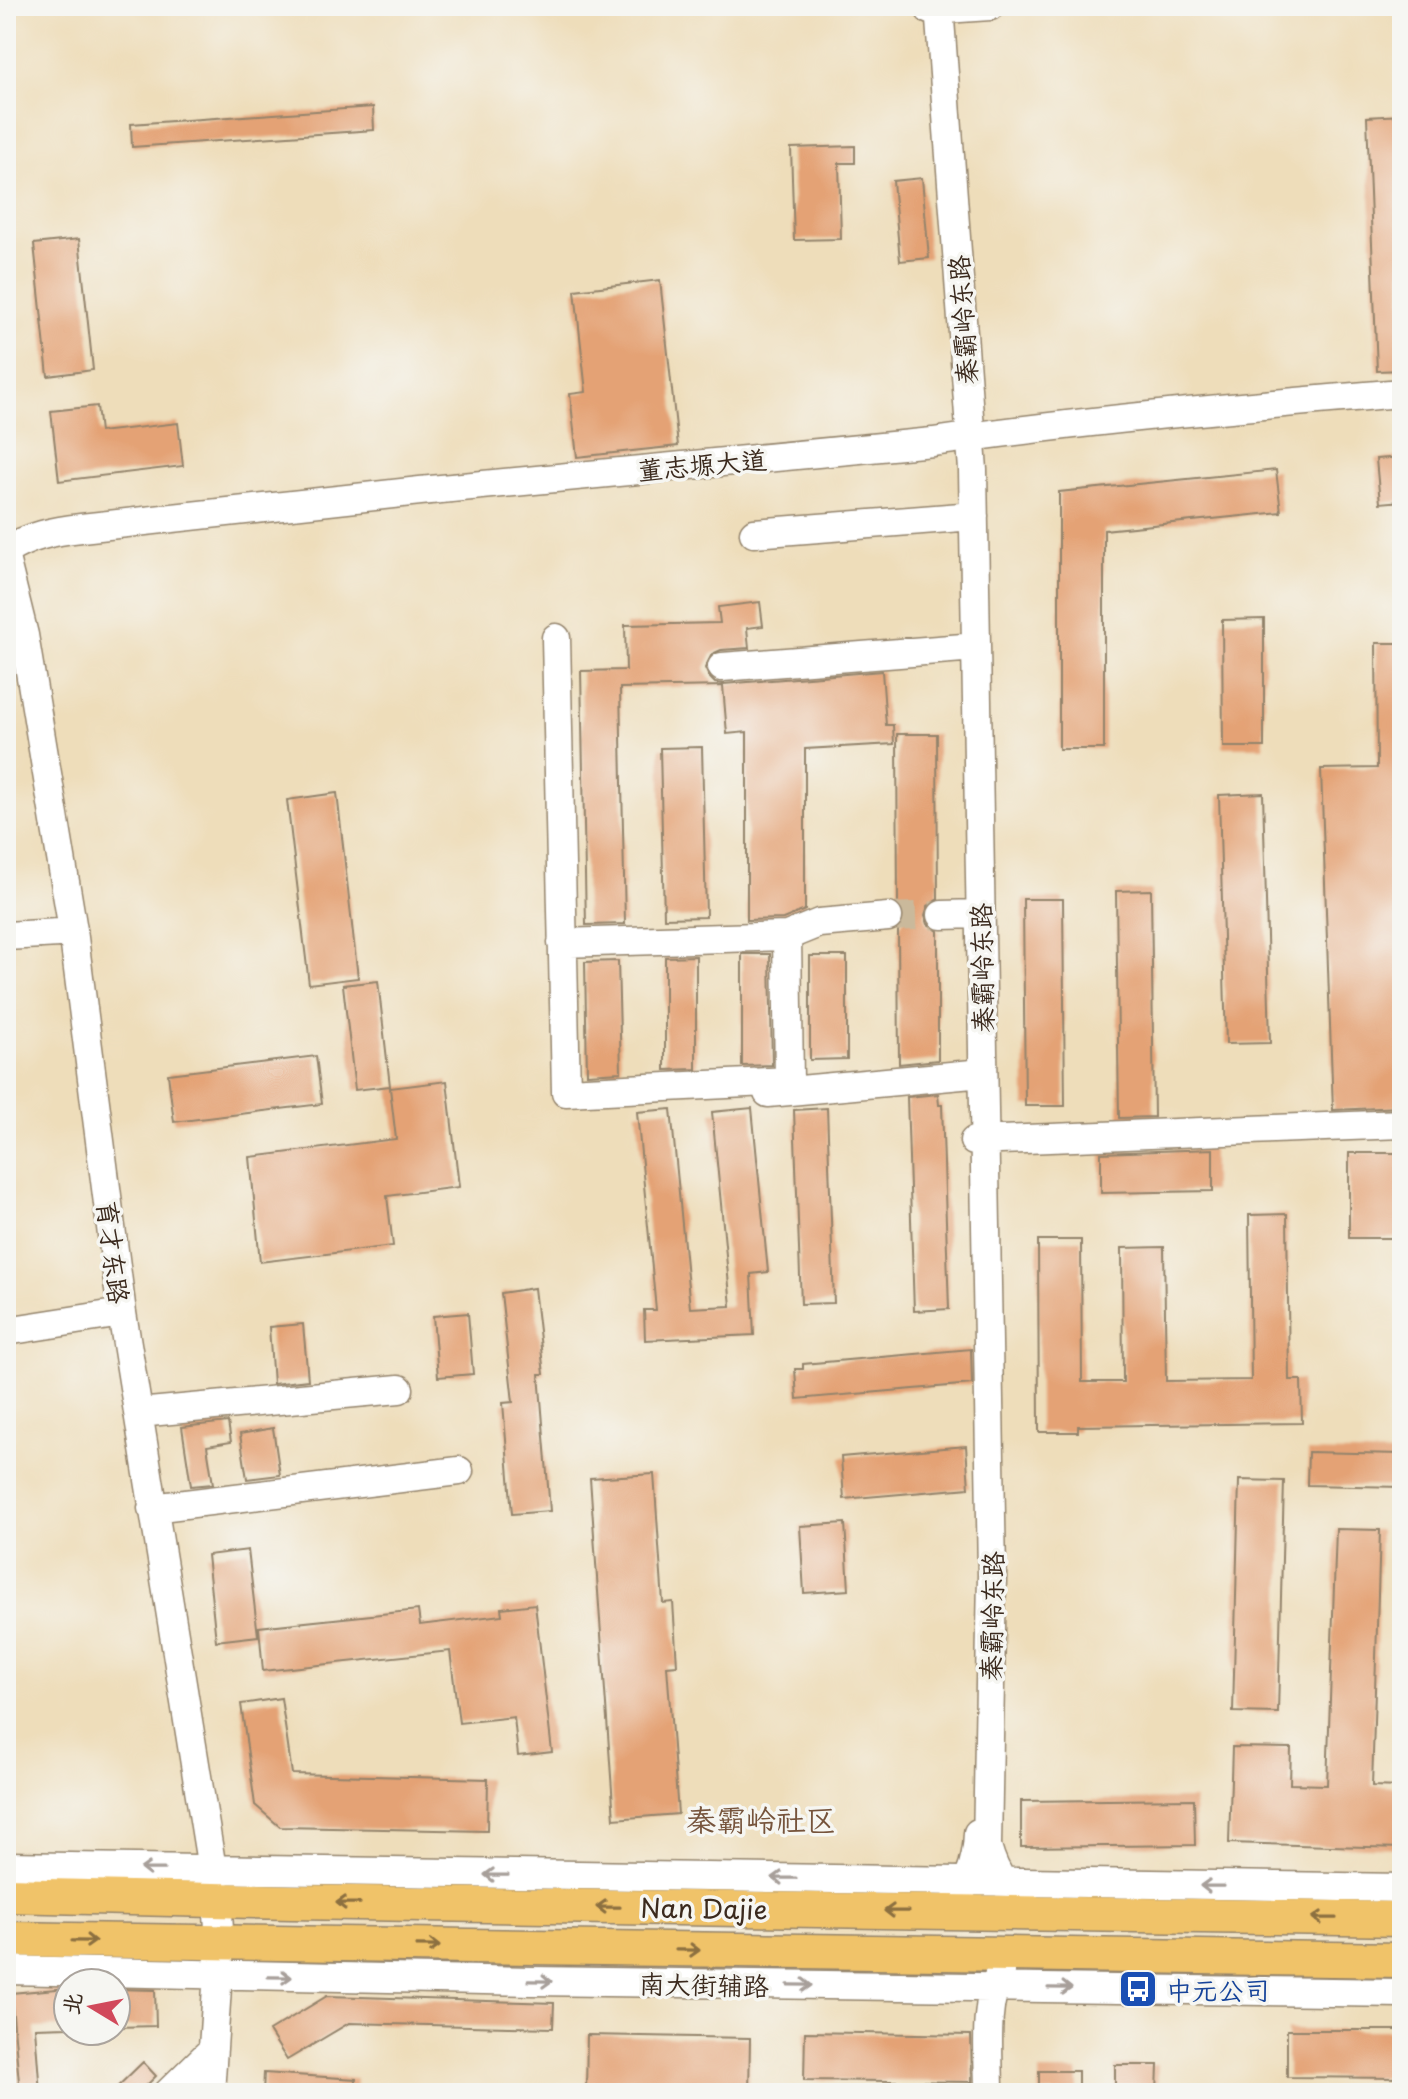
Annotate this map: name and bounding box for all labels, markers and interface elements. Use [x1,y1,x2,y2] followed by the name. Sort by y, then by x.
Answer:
[938,254,986,386] street label: 秦霸岭东路
[636,439,768,489] street label: 董志塬大道
[960,903,1002,1033] street label: 秦霸岭东路
[88,1198,140,1306] street label: 育才东路
[970,1551,1012,1681] street label: 秦霸岭东路
[686,1796,836,1841] district label: 秦霸岭社区
[139,1861,166,1876] one-way arrow
[483,1867,510,1883] one-way arrow
[771,1871,798,1886] one-way arrow
[1199,1878,1226,1893] one-way arrow
[640,1887,768,1929] street label: Nan Dajie
[335,1895,362,1911] one-way arrow
[595,1899,622,1915] one-way arrow
[883,1903,910,1919] one-way arrow
[1311,1910,1338,1926] one-way arrow
[70,1933,97,1948] one-way arrow
[414,1938,441,1953] one-way arrow
[674,1943,701,1958] one-way arrow
[639,1963,769,2005] street label: 南大街辅路
[52,1967,132,2047] north arrow
[1117,1968,1159,2010] bus stop icon: 中元公司
[266,1969,293,1984] one-way arrow
[1166,1970,1270,2009] place label: 中元公司
[526,1974,553,1989] one-way arrow
[786,1977,813,1993] one-way arrow
[1046,1980,1073,1996] one-way arrow
[53,1990,89,2017] text: 北

